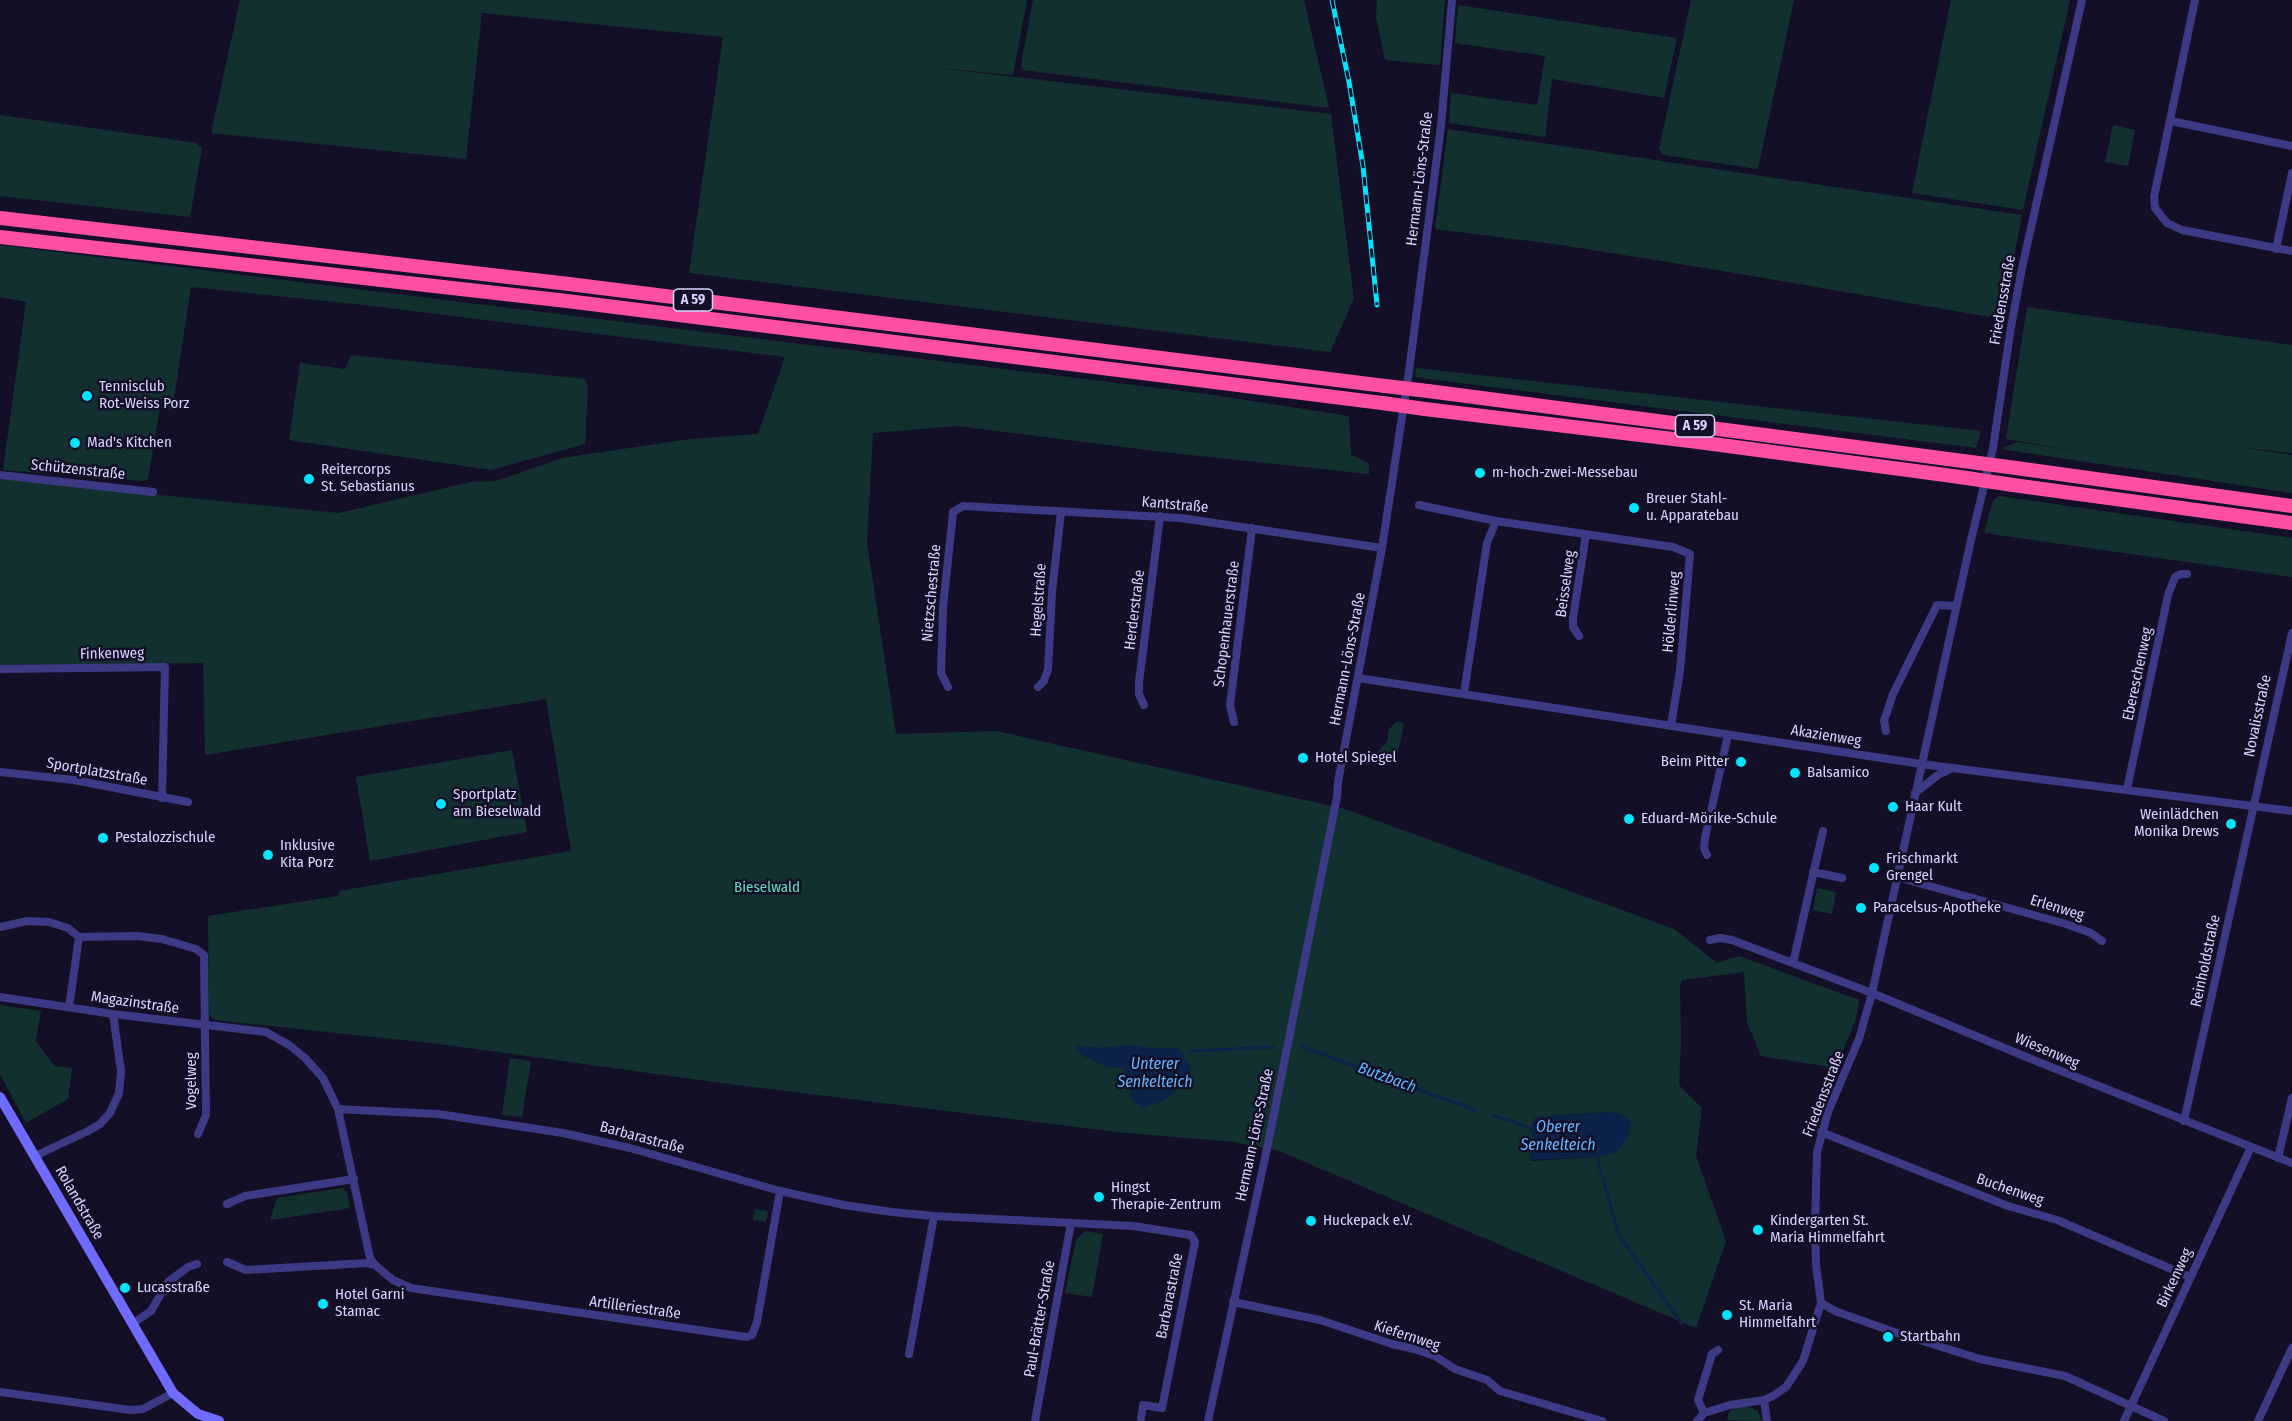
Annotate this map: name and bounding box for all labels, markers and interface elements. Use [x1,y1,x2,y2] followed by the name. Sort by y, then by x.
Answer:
[1403,111,1437,247] street label: Hermann-Löns-Straße
[1986,254,2020,346] street label: Friedensstraße
[674,289,712,311] road number: A 59
[99,378,189,413] place label: Tennisclub Rot-Weiss Porz
[80,389,94,403] marker: Tennisclub Rot-Weiss Porz
[1676,415,1714,437] road number: A 59
[87,434,172,452] place label: Mad's Kitchen
[68,436,82,450] marker: Mad's Kitchen
[30,456,126,484] street label: Schützenstraße
[321,461,415,496] place label: Reitercorps St. Sebastianus
[1492,464,1638,482] place label: m-hoch-zwei-Messebau
[1473,466,1487,480] marker: m-hoch-zwei-Messebau
[302,472,316,486] marker: Reitercorps St. Sebastianus
[1646,490,1739,525] place label: Breuer Stahl- u. Apparatebau
[1141,493,1209,517] street label: Kantstraße
[1627,501,1641,515] marker: Breuer Stahl- u. Apparatebau
[919,543,945,643] street label: Nietzschestraße
[1552,549,1580,619] street label: Beisselweg
[1210,560,1244,688] street label: Schopenhauerstraße
[1027,563,1051,637] street label: Hegelstraße
[1121,569,1149,651] street label: Herderstraße
[1659,571,1685,653] street label: Hölderlinweg
[1326,591,1370,727] street label: Hermann-Löns-Straße
[2119,626,2157,722] street label: Ebereschenweg
[80,644,144,664] street label: Finkenweg
[2241,673,2275,759] street label: Novalisstraße
[1789,722,1863,750] street label: Akazienweg
[1315,749,1396,767] place label: Hotel Spiegel
[1296,751,1310,765] marker: Hotel Spiegel
[1661,753,1729,771] place label: Beim Pitter
[45,754,149,790] street label: Sportplatzstraße
[1734,755,1748,769] marker: Beim Pitter
[1807,764,1869,782] place label: Balsamico
[1788,766,1802,780] marker: Balsamico
[453,786,541,821] place label: Sportplatz am Bieselwald
[434,797,448,811] marker: Sportplatz am Bieselwald
[1905,798,1962,816] place label: Haar Kult
[1886,800,1900,814] marker: Haar Kult
[2134,806,2219,841] place label: Weinlädchen Monika Drews
[1641,810,1777,828] place label: Eduard-Mörike-Schule
[1622,812,1636,826] marker: Eduard-Mörike-Schule
[2224,817,2238,831] marker: Weinlädchen Monika Drews
[115,829,215,847] place label: Pestalozzischule
[96,831,110,845] marker: Pestalozzischule
[280,837,335,872] place label: Inklusive Kita Porz
[261,848,275,862] marker: Inklusive Kita Porz
[1886,850,1958,885] place label: Frischmarkt Grengel
[1867,861,1881,875] marker: Frischmarkt Grengel
[734,879,800,897] park label: Bieselwald
[2028,891,2086,925] street label: Erlenweg
[1873,899,2001,917] place label: Paracelsus-Apotheke
[1854,901,1868,915] marker: Paracelsus-Apotheke
[2187,913,2225,1009] street label: Reinholdstraße
[90,988,180,1018] street label: Magazinstraße
[2012,1029,2082,1073] street label: Wiesenweg
[1799,1048,1849,1140] street label: Friedensstraße
[183,1052,201,1110] street label: Vogelweg
[1117,1055,1193,1093] water label: Unterer Senkelteich
[1355,1059,1419,1097] water label: Butzbach
[1232,1067,1278,1203] street label: Hermann-Löns-Straße
[598,1118,686,1158] street label: Barbarastraße
[1520,1118,1596,1156] water label: Oberer Senkelteich
[51,1163,107,1243] street label: Rolandstraße
[1974,1170,2046,1210] street label: Buchenweg
[1111,1179,1221,1214] place label: Hingst Therapie-Zentrum
[1092,1190,1106,1204] marker: Hingst Therapie-Zentrum
[1323,1212,1413,1230] place label: Huckepack e.V.
[1770,1212,1885,1247] place label: Kindergarten St. Maria Himmelfahrt
[1304,1214,1318,1228] marker: Huckepack e.V.
[1751,1223,1765,1237] marker: Kindergarten St. Maria Himmelfahrt
[2153,1245,2197,1311] street label: Birkenweg
[1153,1252,1187,1340] street label: Barbarastraße
[1021,1259,1059,1379] street label: Paul-Brätter-Straße
[137,1279,210,1297] place label: Lucasstraße
[118,1281,132,1295] marker: Lucasstraße
[335,1286,404,1321] place label: Hotel Garni Stamac
[588,1293,682,1323] street label: Artilleriestraße
[316,1297,330,1311] marker: Hotel Garni Stamac
[1739,1297,1816,1332] place label: St. Maria Himmelfahrt
[1720,1308,1734,1322] marker: St. Maria Himmelfahrt
[1372,1317,1442,1355] street label: Kiefernweg
[1900,1328,1961,1346] place label: Startbahn
[1881,1330,1895,1344] marker: Startbahn

